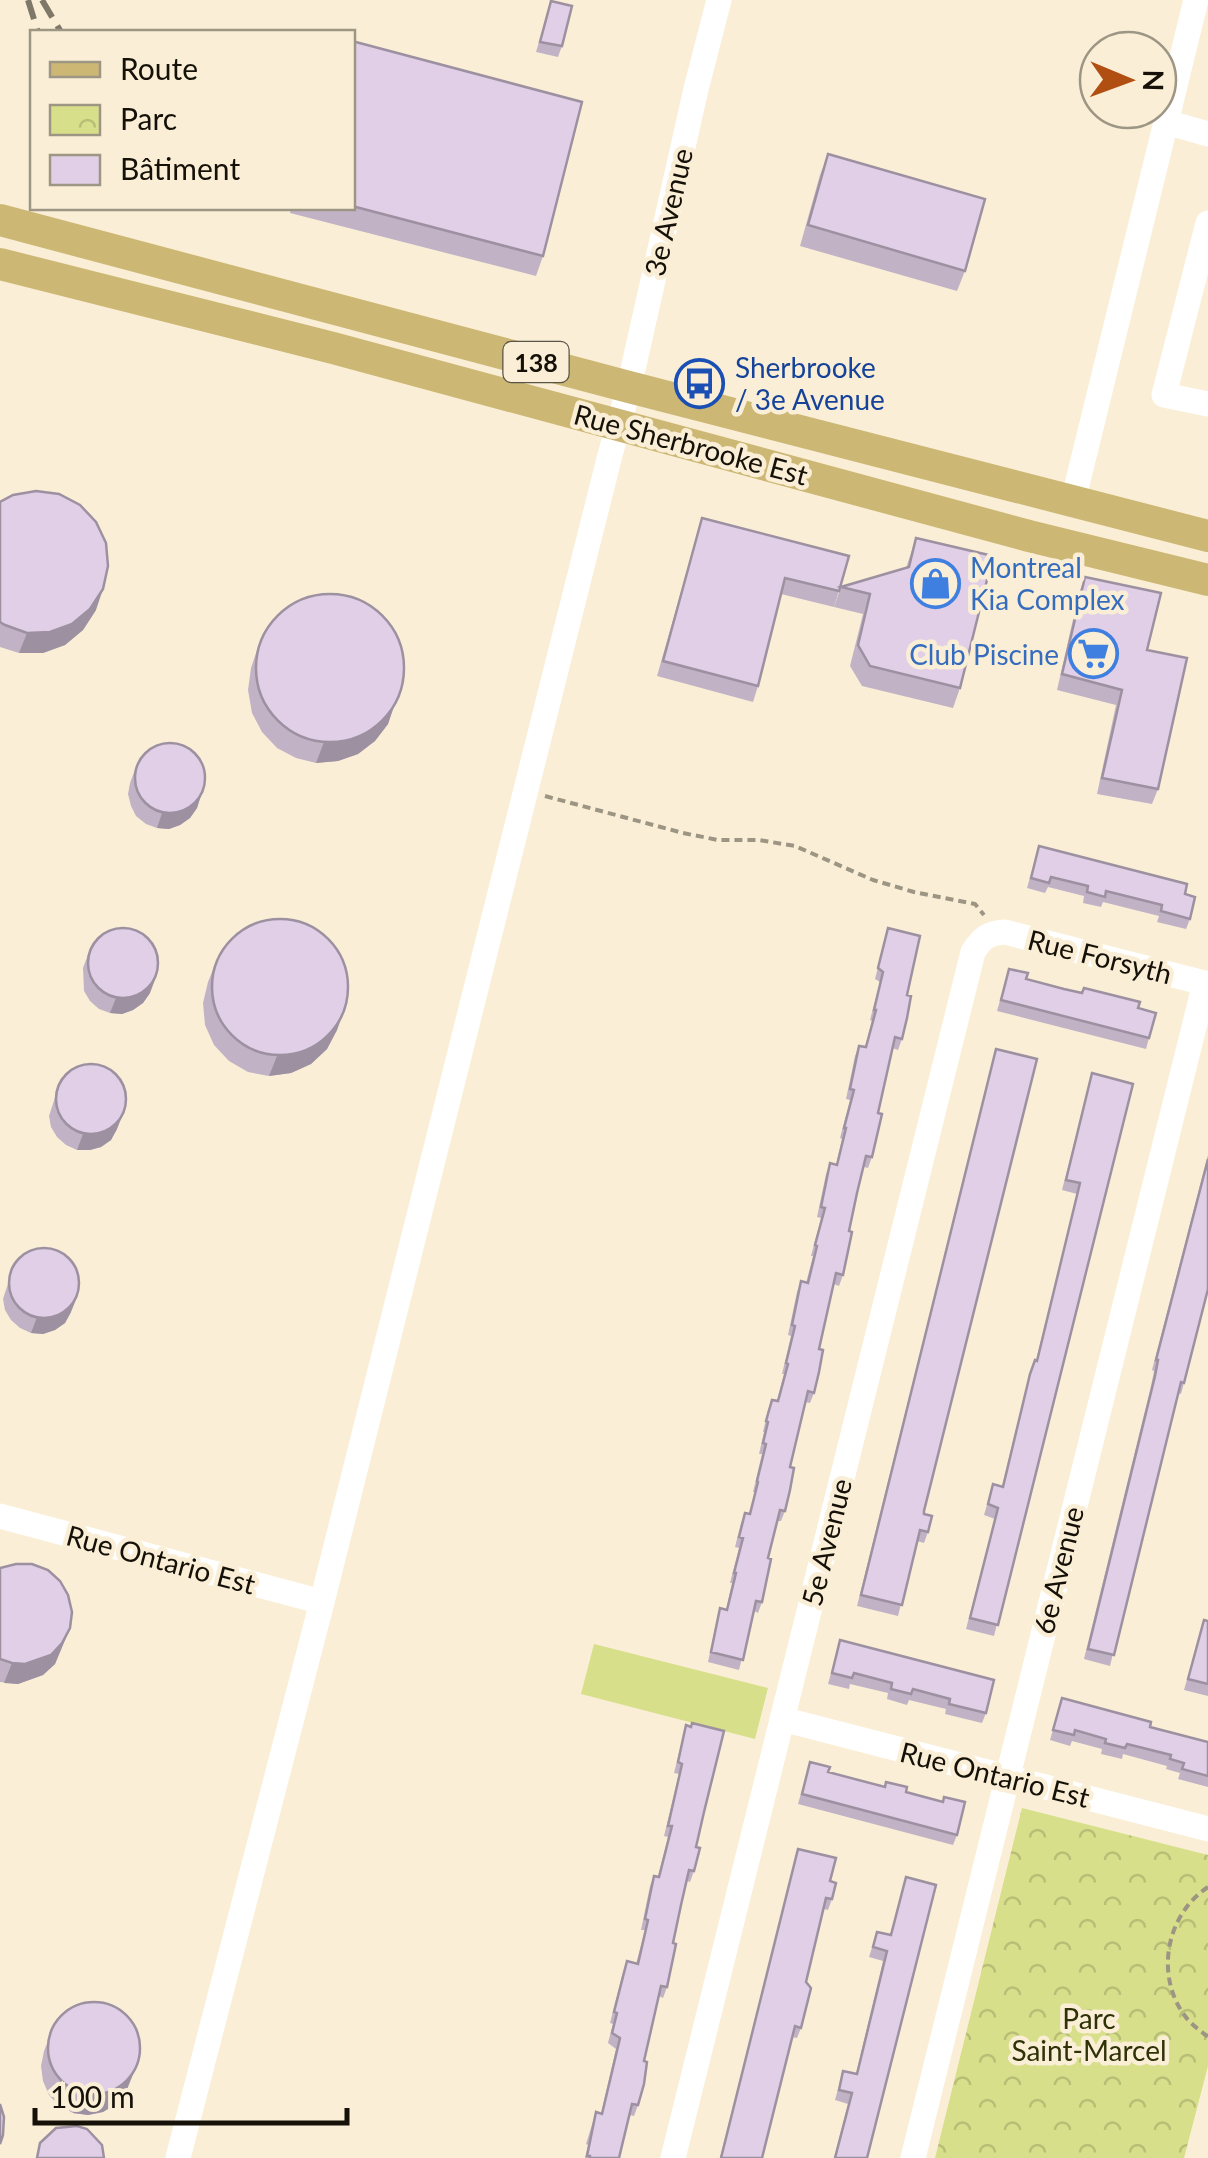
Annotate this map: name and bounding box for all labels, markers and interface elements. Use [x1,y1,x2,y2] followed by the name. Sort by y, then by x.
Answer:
[30,30,355,210] legend
[1078,30,1178,130] north arrow
[120,50,198,86] text: Route
[1137,69,1171,92] text: N
[120,100,177,136] text: Parc
[637,145,699,279] street label: 3e Avenue
[120,150,240,186] text: Bâtiment
[504,342,568,382] road number: 138
[735,350,885,416] place label: Sherbrooke / 3e Avenue
[674,357,726,409] bus stop icon: Sherbrooke / 3e Avenue
[570,396,812,492] street label: Rue Sherbrooke Est
[970,550,1125,616] place label: Montreal Kia Complex
[909,557,961,609] shop icon: Montreal Kia Complex
[1068,628,1120,680] supermarket icon: Club Piscine
[909,637,1059,671] place label: Club Piscine
[1025,922,1175,990] street label: Rue Forsyth
[794,1475,858,1609] street label: 5e Avenue
[1026,1503,1090,1637] street label: 6e Avenue
[63,1517,259,1601] street label: Rue Ontario Est
[897,1734,1093,1814] street label: Rue Ontario Est
[1011,2001,1167,2067] park label: Parc Saint-Marcel
[35,2063,348,2125] scale bar
[50,2078,135,2114] text: 100 m

